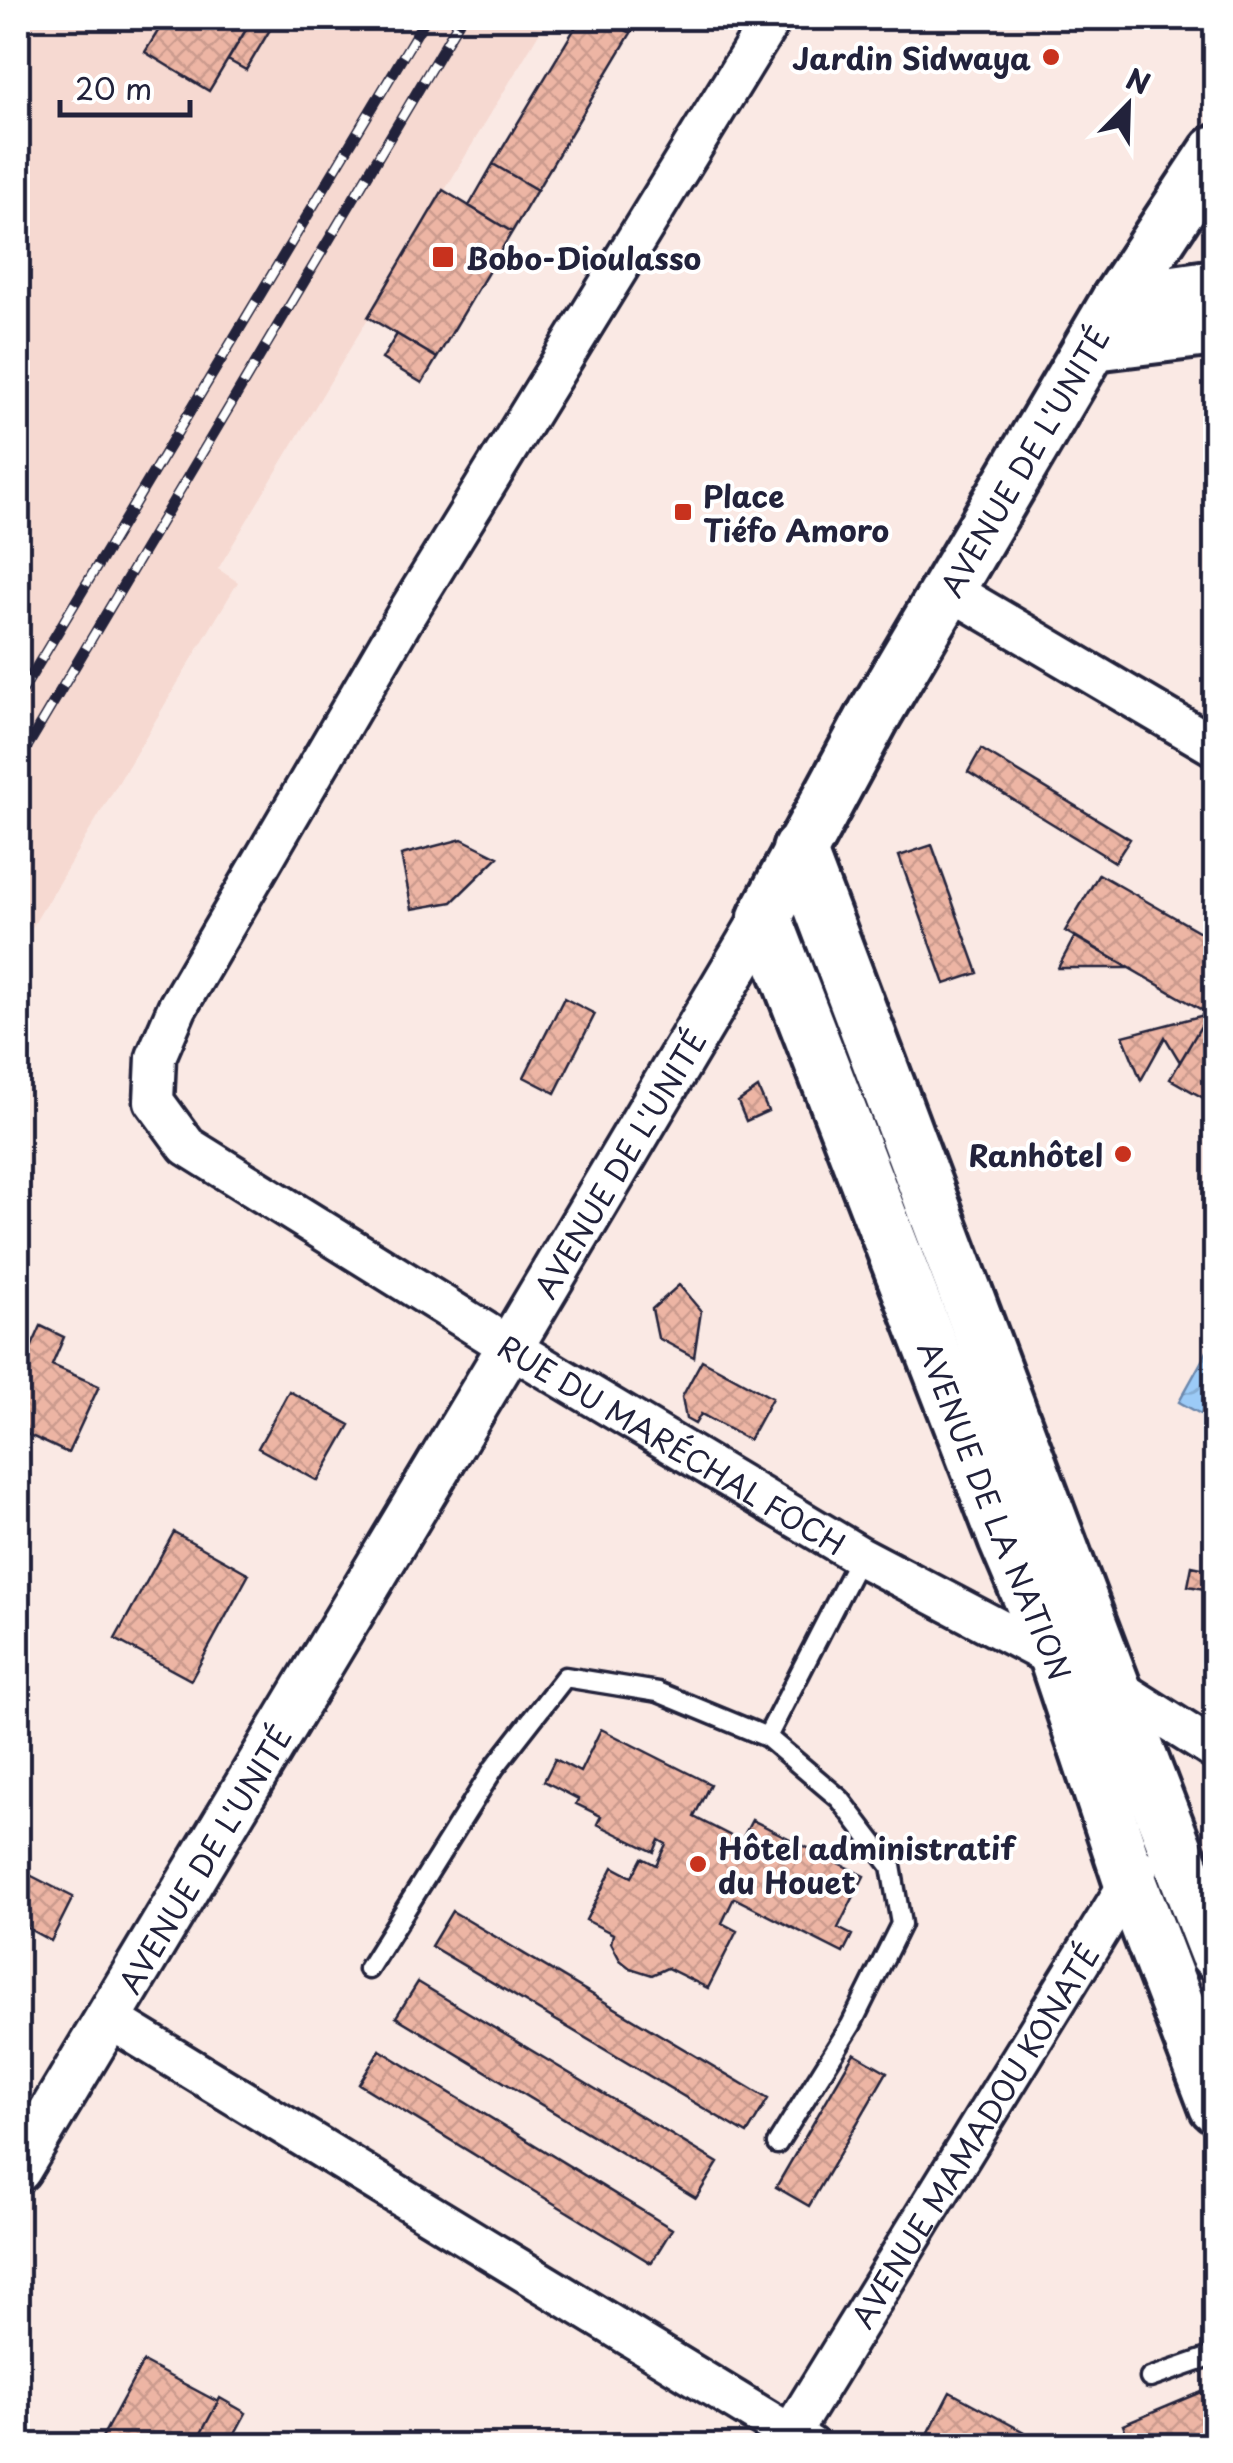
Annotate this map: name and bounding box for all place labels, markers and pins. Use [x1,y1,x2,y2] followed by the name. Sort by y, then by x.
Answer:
[792,35,1031,80] place label: Jardin Sidwaya
[1040,46,1062,68] marker: Jardin Sidwaya
[466,235,701,280] place label: Bobo-Dioulasso
[430,244,456,270] marker: Bobo-Dioulasso
[703,473,889,552] place label: Place Tiéfo Amoro
[672,501,694,523] marker: Place Tiéfo Amoro
[968,1132,1103,1177] place label: Ranhôtel
[1112,1143,1134,1165] marker: Ranhôtel
[718,1825,1017,1904] place label: Hôtel administratif du Houet
[687,1853,709,1875] marker: Hôtel administratif du Houet

